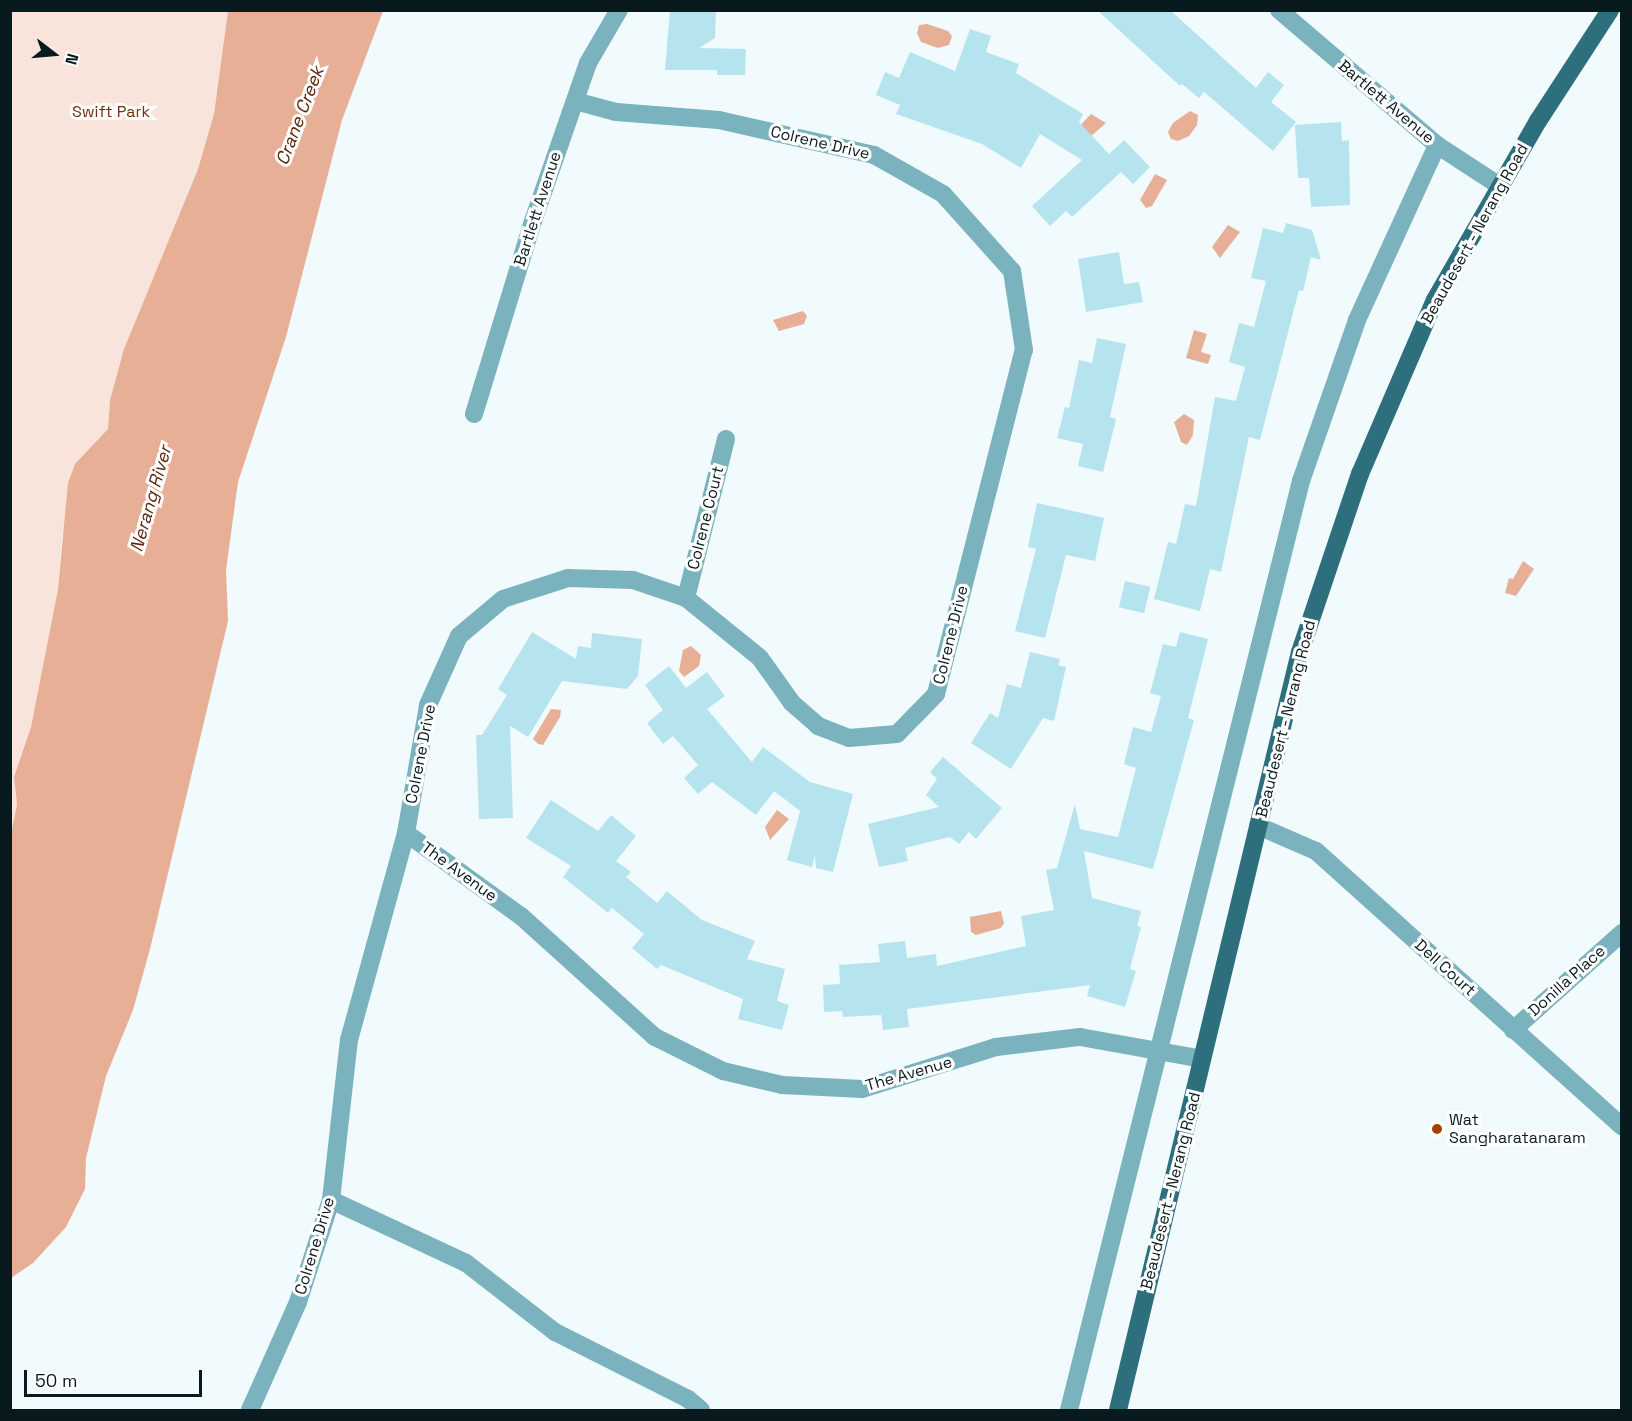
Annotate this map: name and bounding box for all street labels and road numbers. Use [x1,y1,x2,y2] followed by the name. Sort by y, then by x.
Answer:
[1334,56,1438,148] street label: Bartlett Avenue
[769,122,871,164] street label: Colrene Drive
[1417,140,1533,328] street label: Beaudesert - Nerang Road
[510,149,566,269] street label: Bartlett Avenue
[684,464,728,572] street label: Colrene Court
[929,584,973,686] street label: Colrene Drive
[1252,618,1320,820] street label: Beaudesert - Nerang Road
[402,703,440,805] street label: Colrene Drive
[417,838,501,906] street label: The Avenue
[1411,936,1479,1000] street label: Dell Court
[1525,941,1609,1021] street label: Donilla Place
[863,1052,955,1096] street label: The Avenue
[1137,1090,1205,1292] street label: Beaudesert - Nerang Road
[291,1195,339,1297] street label: Colrene Drive

